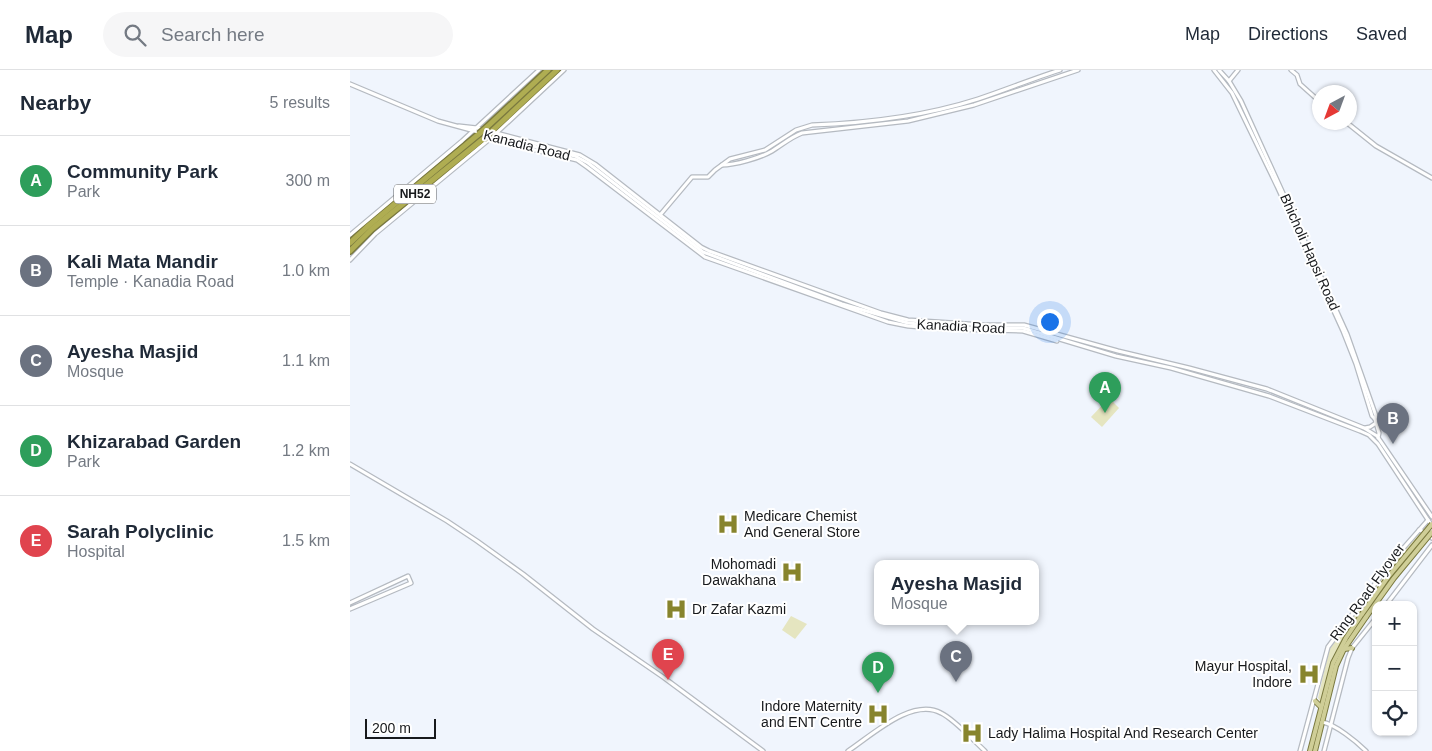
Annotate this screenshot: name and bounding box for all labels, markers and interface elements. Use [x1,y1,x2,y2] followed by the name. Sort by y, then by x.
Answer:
[103,12,453,57] search box
[25,21,73,48] text: Map
[121,21,149,49] icon: search
[161,24,265,45] text: Search here
[1185,24,1220,44] text: Map
[1248,24,1328,44] text: Directions
[1356,24,1407,44] text: Saved
[1312,85,1357,130] north arrow
[20,91,91,114] text: Nearby
[270,94,330,111] text: 5 results
[482,127,572,163] street label: Kanadia Road
[67,161,218,182] text: Community Park
[30,172,42,189] text: A
[286,172,330,189] text: 300 m
[67,183,100,200] text: Park
[394,185,436,204] road number: NH52
[1277,191,1343,313] street label: Bhicholi Hapsi Road
[67,251,218,272] text: Kali Mata Mandir
[30,262,42,279] text: B
[282,262,330,279] text: 1.0 km
[67,273,234,290] text: Temple · Kanadia Road
[1037,309,1063,335] your location
[916,316,1006,336] street label: Kanadia Road
[67,341,198,362] text: Ayesha Masjid
[30,352,42,369] text: C
[282,352,330,369] text: 1.1 km
[67,363,124,380] text: Mosque
[1089,372,1121,413] pin: A
[1377,403,1409,444] pin: B
[67,431,241,452] text: Khizarabad Garden
[30,442,42,459] text: D
[282,442,330,459] text: 1.2 km
[67,453,100,470] text: Park
[744,508,860,540] place label: Medicare Chemist And General Store
[715,511,741,537] hospital icon: Medicare Chemist And General Store
[67,521,214,542] text: Sarah Polyclinic
[31,532,41,549] text: E
[282,532,330,549] text: 1.5 km
[1326,540,1408,644] street label: Ring Road Flyover
[67,543,125,560] text: Hospital
[702,556,776,588] place label: Mohomadi Dawakhana
[779,559,805,585] hospital icon: Mohomadi Dawakhana
[874,560,1039,625] popup
[891,573,1022,594] text: Ayesha Masjid
[891,595,948,612] text: Mosque
[663,596,689,622] hospital icon: Dr Zafar Kazmi
[692,601,786,617] place label: Dr Zafar Kazmi
[1372,601,1417,736] map controls
[1372,601,1417,646] button: +
[652,639,684,680] pin: E
[940,641,972,682] pin: C
[1372,646,1417,691] button: −
[862,652,894,693] pin: D
[1195,658,1292,690] place label: Mayur Hospital, Indore
[1296,661,1322,687] hospital icon: Mayur Hospital, Indore
[1372,691,1417,736] button: locate
[761,698,862,730] place label: Indore Maternity and ENT Centre
[865,701,891,727] hospital icon: Indore Maternity and ENT Centre
[365,716,436,739] scale bar
[372,720,411,736] text: 200 m
[959,720,985,746] hospital icon: Lady Halima Hospital And Research Center
[988,725,1258,741] place label: Lady Halima Hospital And Research Center

